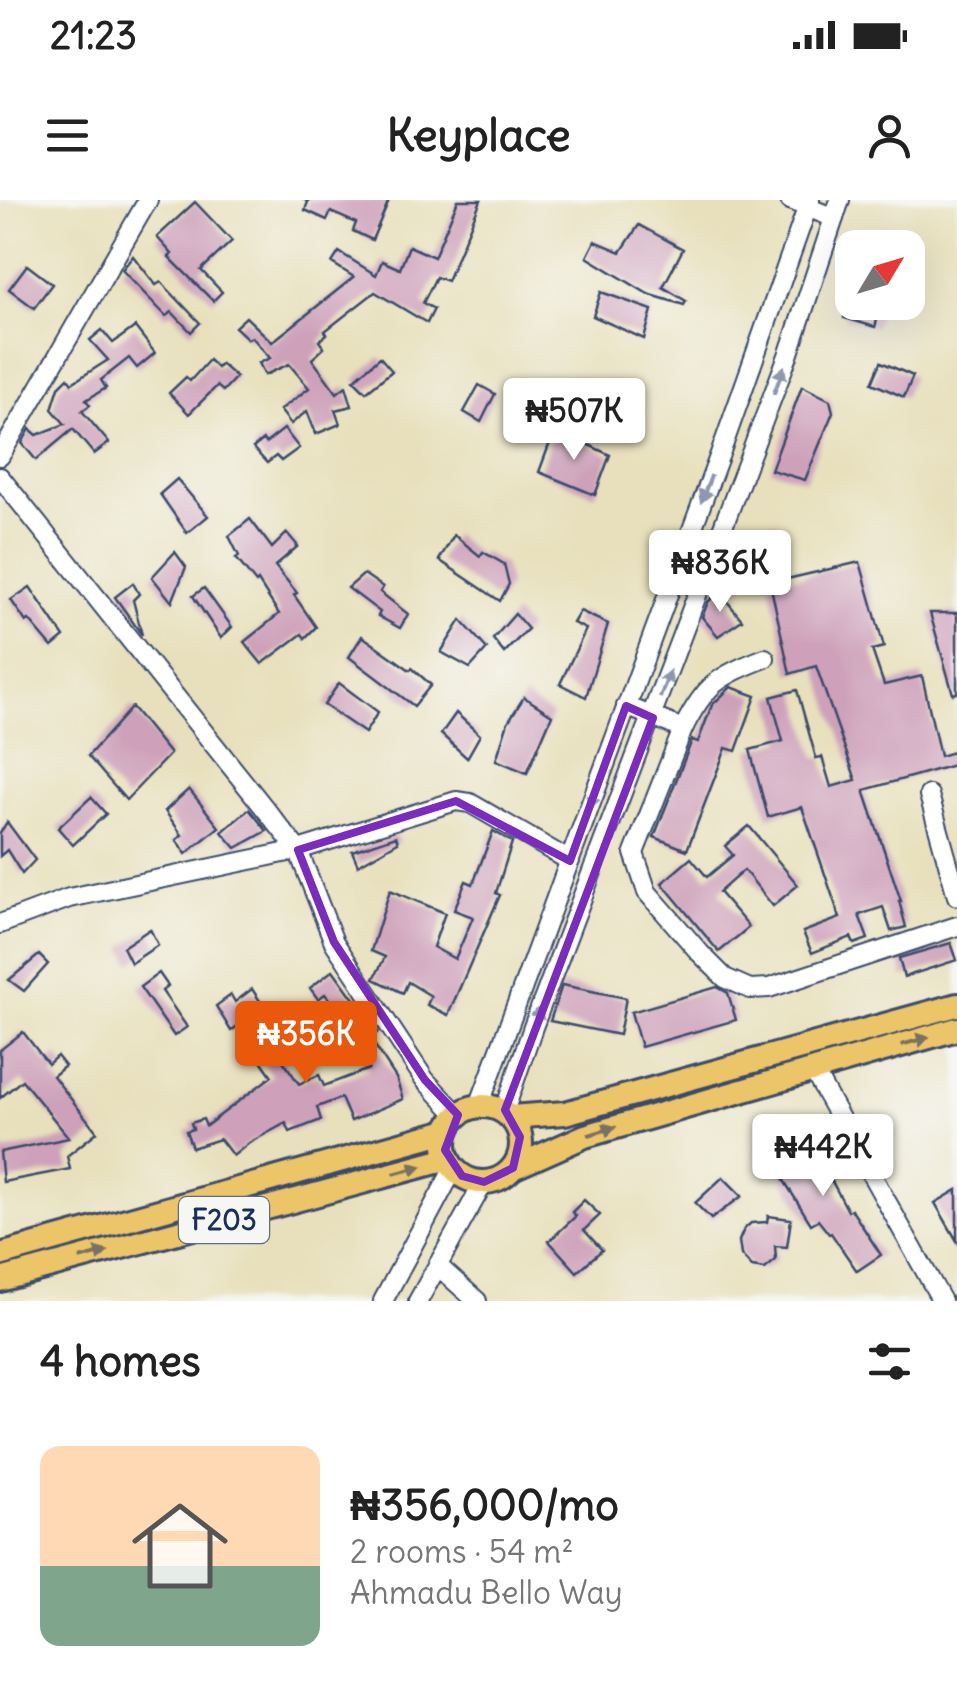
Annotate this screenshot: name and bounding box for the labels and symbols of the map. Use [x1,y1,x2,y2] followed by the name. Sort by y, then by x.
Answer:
[835,230,925,320] north arrow
[772,364,787,394] one-way arrow
[504,378,644,463] pin: ₦507K
[697,475,713,505] one-way arrow
[650,530,790,615] pin: ₦836K
[658,669,673,699] one-way arrow
[586,780,601,810] one-way arrow
[236,1001,376,1086] pin: ₦356K
[529,1005,544,1035] one-way arrow
[900,1033,931,1048] one-way arrow
[753,1114,893,1199] pin: ₦442K
[588,1122,618,1137] one-way arrow
[393,1162,424,1178] one-way arrow
[179,1197,269,1243] road number: F203
[79,1246,110,1262] one-way arrow

